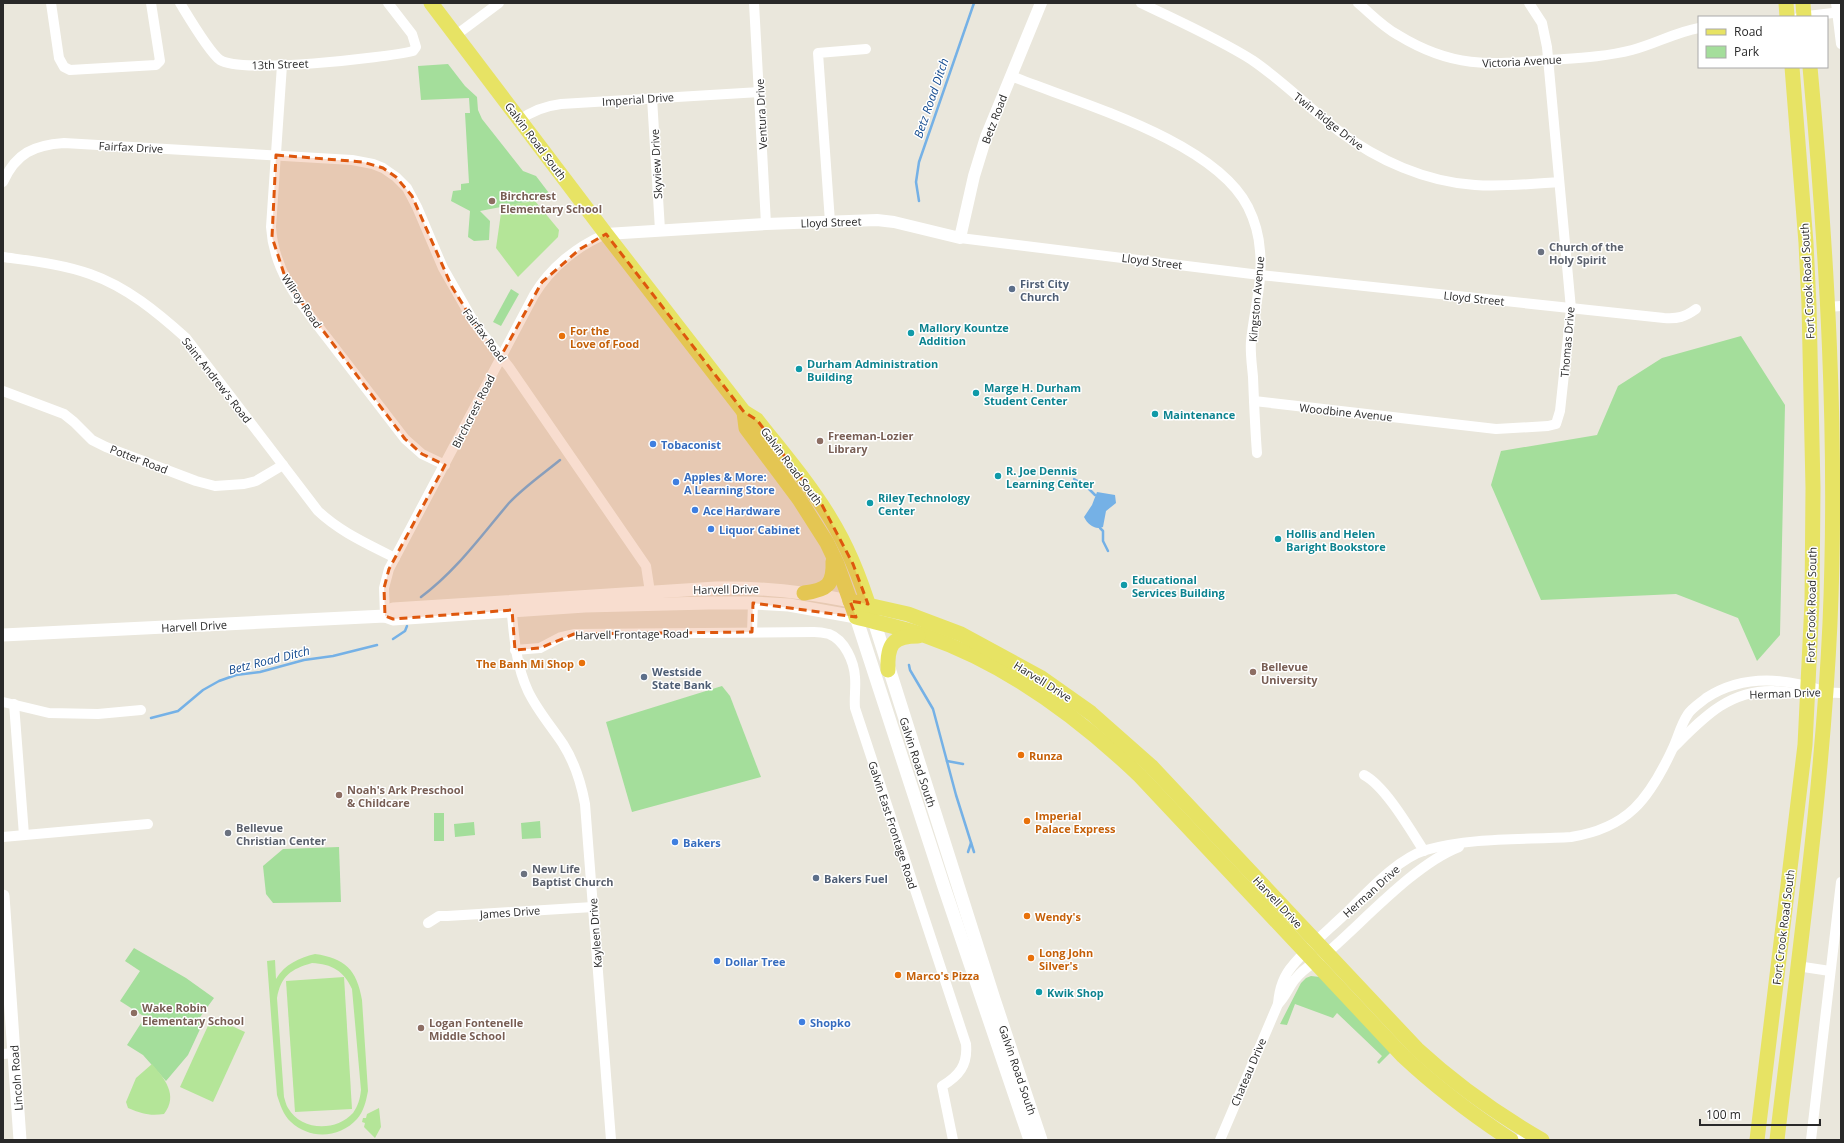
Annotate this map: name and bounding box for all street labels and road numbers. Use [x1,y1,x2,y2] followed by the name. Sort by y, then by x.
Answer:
[1482,51,1562,71] street label: Victoria Avenue
[251,56,309,72] street label: 13th Street
[752,78,770,150] street label: Ventura Drive
[602,89,674,109] street label: Imperial Drive
[1291,89,1367,153] street label: Twin Ridge Drive
[978,92,1010,146] street label: Betz Road
[502,99,570,183] street label: Galvin Road South
[647,129,665,199] street label: Skyview Drive
[98,138,164,156] street label: Fairfax Drive
[800,213,862,231] street label: Lloyd Street
[1796,223,1818,339] street label: Fort Crook Road South
[1121,250,1183,272] street label: Lloyd Street
[1245,256,1267,342] street label: Kingston Avenue
[279,271,325,331] street label: Wilroy Road
[1443,287,1505,309] street label: Lloyd Street
[460,305,510,365] street label: Fairfax Road
[1556,306,1578,378] street label: Thomas Drive
[179,334,255,426] street label: Saint Andrew's Road
[448,372,498,450] street label: Birchcrest Road
[1299,400,1393,424] street label: Woodbine Avenue
[758,424,826,508] street label: Galvin Road South
[108,441,170,477] street label: Potter Road
[1802,547,1820,663] street label: Fort Crook Road South
[693,581,759,597] street label: Harvell Drive
[161,617,227,635] street label: Harvell Drive
[575,626,689,642] street label: Harvell Frontage Road
[1011,657,1075,705] street label: Harvell Drive
[1749,684,1821,702] street label: Herman Drive
[896,715,940,809] street label: Galvin Road South
[865,759,921,891] street label: Galvin East Frontage Road
[1339,861,1403,921] street label: Herman Drive
[1768,868,1798,986] street label: Fort Crook Road South
[1250,873,1306,931] street label: Harvell Drive
[585,898,605,968] street label: Kayleen Drive
[478,902,541,922] street label: James Drive
[996,1023,1040,1117] street label: Galvin Road South
[1227,1036,1269,1108] street label: Chateau Drive
[6,1045,26,1111] street label: Lincoln Road

